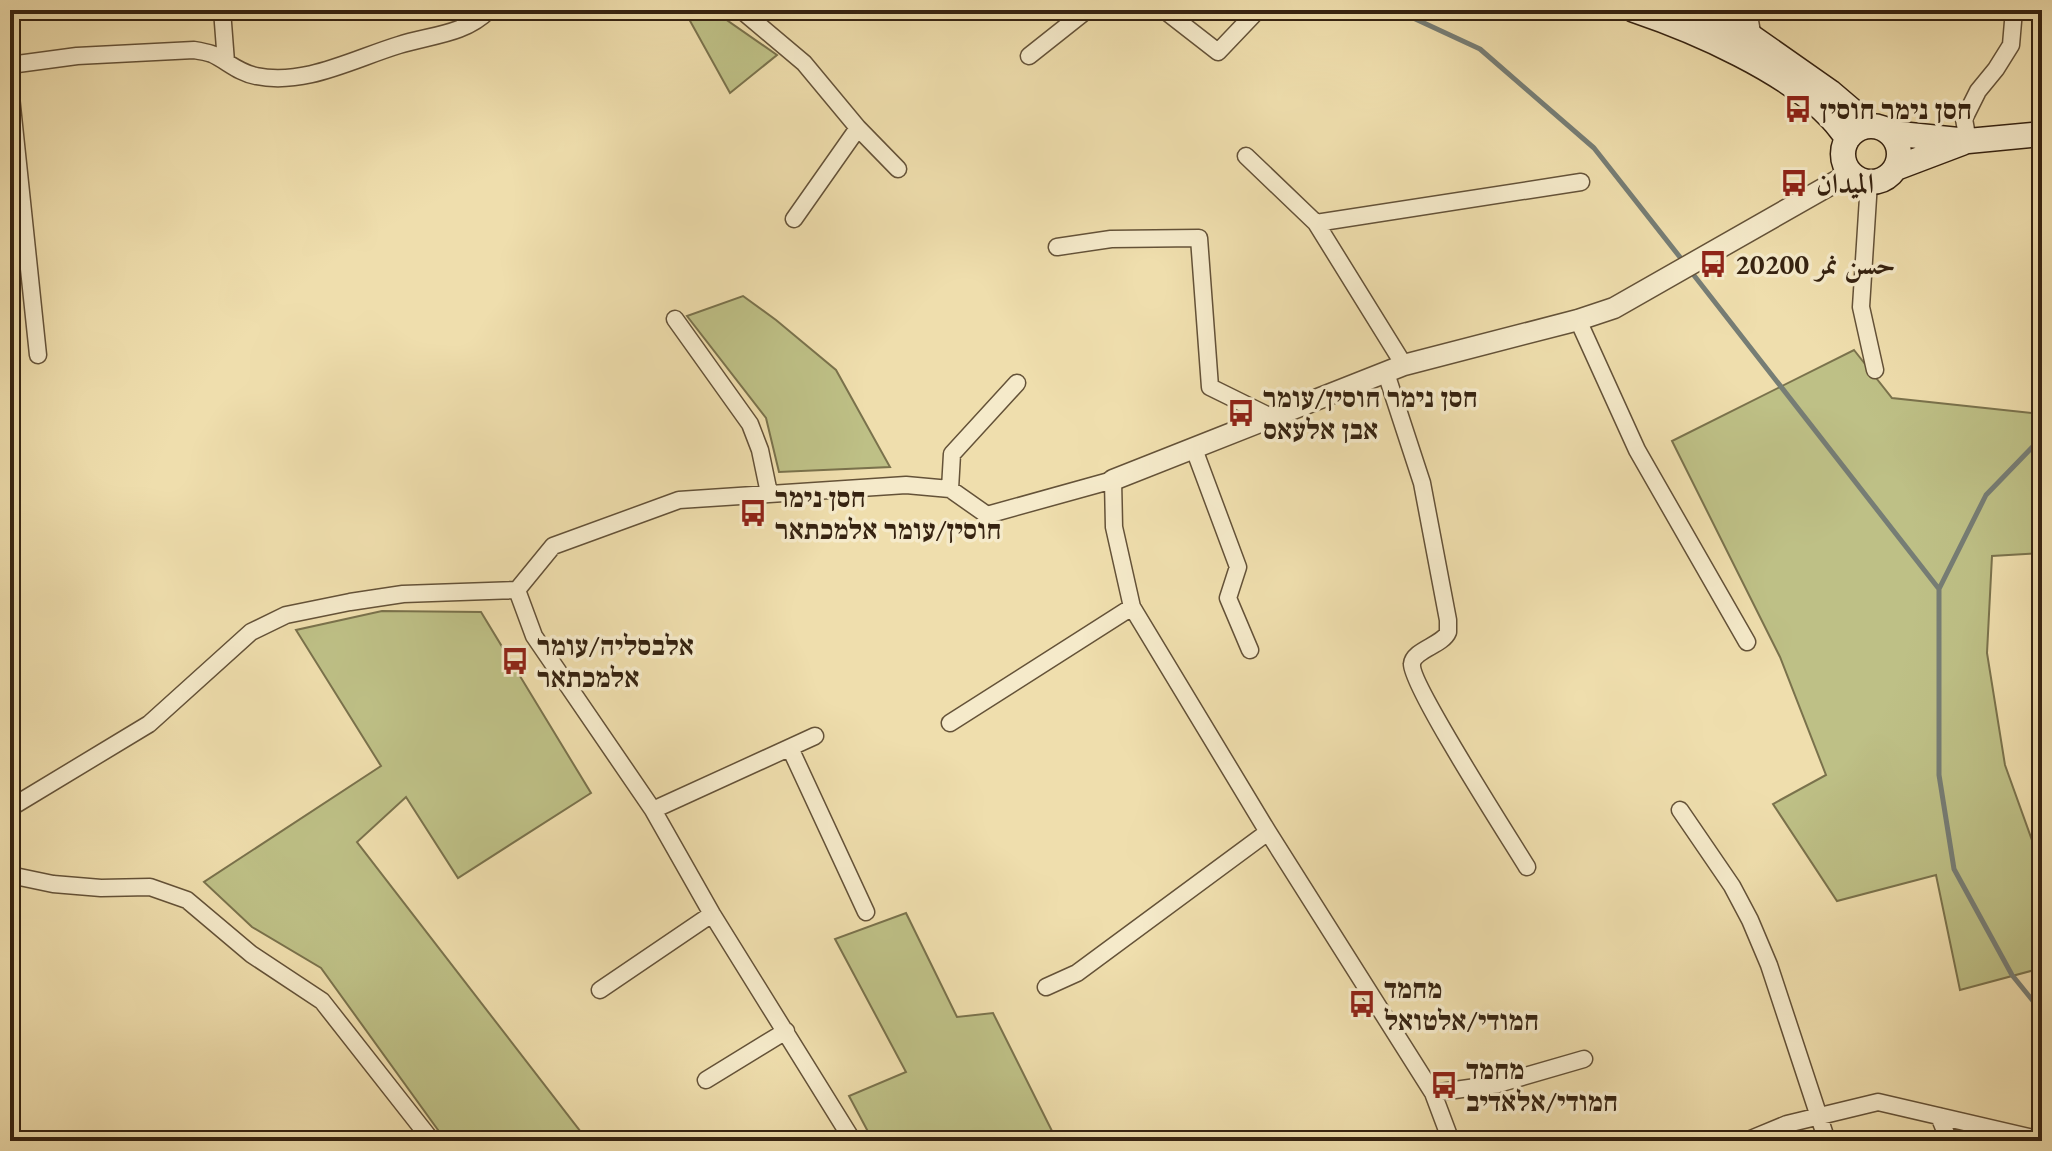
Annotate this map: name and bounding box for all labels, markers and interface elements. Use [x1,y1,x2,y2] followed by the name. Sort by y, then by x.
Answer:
[1820,91,1972,127] place label: חסן נימר חוסין
[1783,94,1813,124] bus stop icon: חסן נימר חוסין
[1816,165,1874,201] place label: الميدان
[1779,168,1809,198] bus stop icon: الميدان
[1735,246,1896,283] place label: حسن نمر 20200
[1698,249,1728,279] bus stop icon: حسن نمر 20200
[1263,379,1478,447] place label: חסן נימר חוסין/עומר אבן אלעאס
[1226,398,1256,428] bus stop icon: חסן נימר חוסין/עומר אבן אלעאס
[775,479,1001,547] place label: חסן נימר חוסין/עומר אלמכתאר
[738,498,768,528] bus stop icon: חסן נימר חוסין/עומר אלמכתאר
[537,627,694,695] place label: אלבסליה/עומר אלמכתאר
[500,646,530,676] bus stop icon: אלבסליה/עומר אלמכתאר
[1384,970,1539,1038] place label: מחמד חמודי/אלטואל
[1347,989,1377,1019] bus stop icon: מחמד חמודי/אלטואל
[1466,1051,1618,1119] place label: מחמד חמודי/אלאדיב
[1429,1070,1459,1100] bus stop icon: מחמד חמודי/אלאדיב

